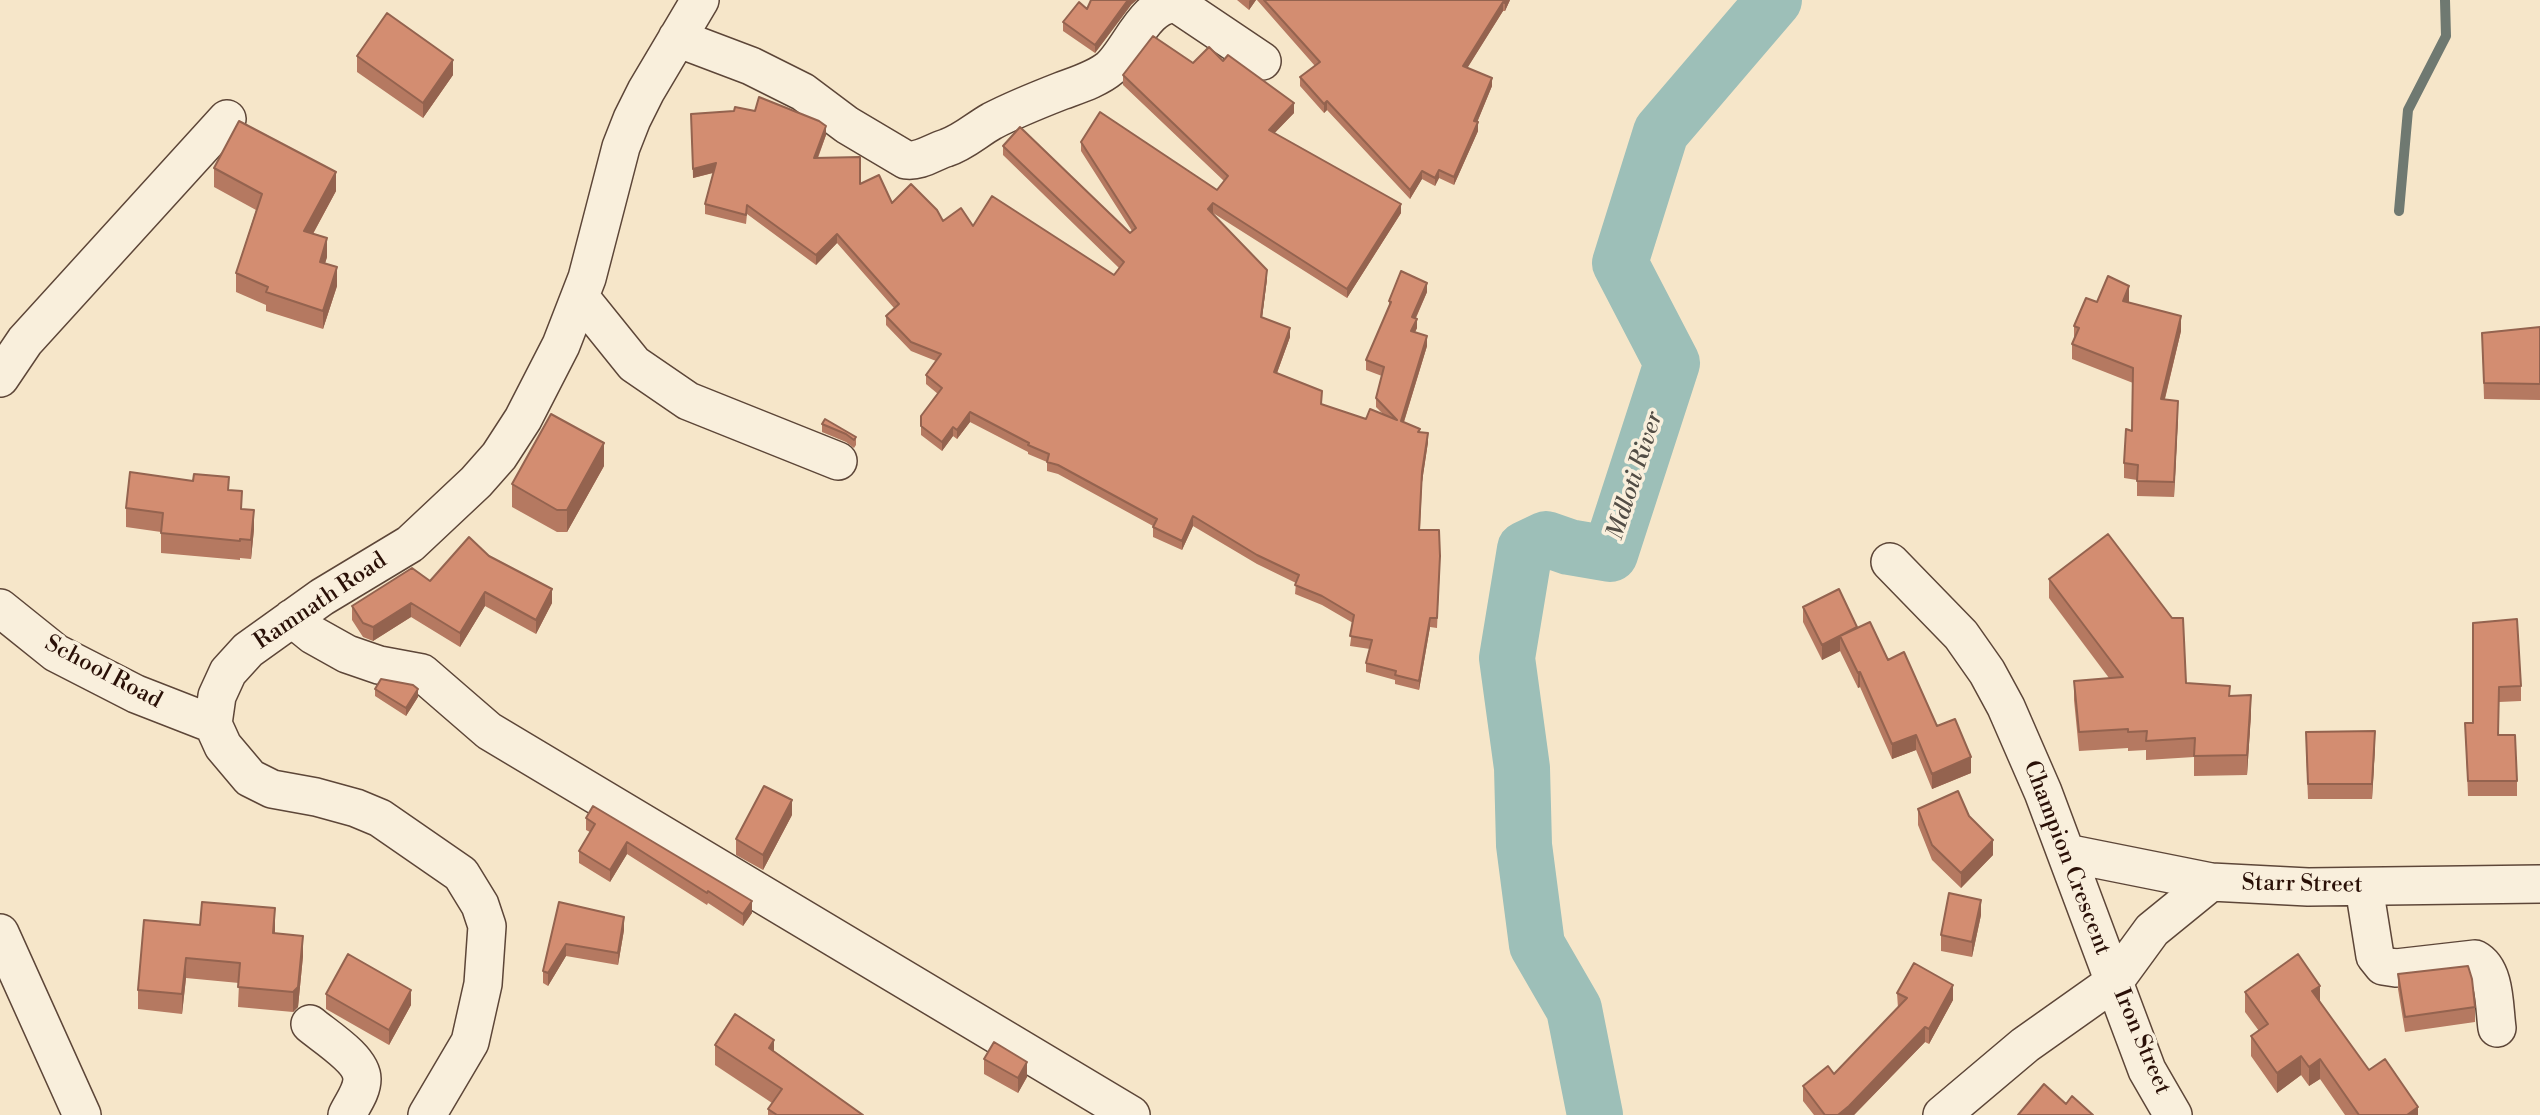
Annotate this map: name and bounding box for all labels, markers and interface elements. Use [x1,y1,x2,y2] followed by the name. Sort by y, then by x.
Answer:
[1602,408,1670,544] water label: Mdloti River
[250,548,392,656] street label: Ramnath Road
[40,631,166,715] street label: School Road
[2016,757,2116,959] street label: Champion Crescent
[2241,870,2363,900] street label: Starr Street
[2106,985,2176,1099] street label: Iron Street

